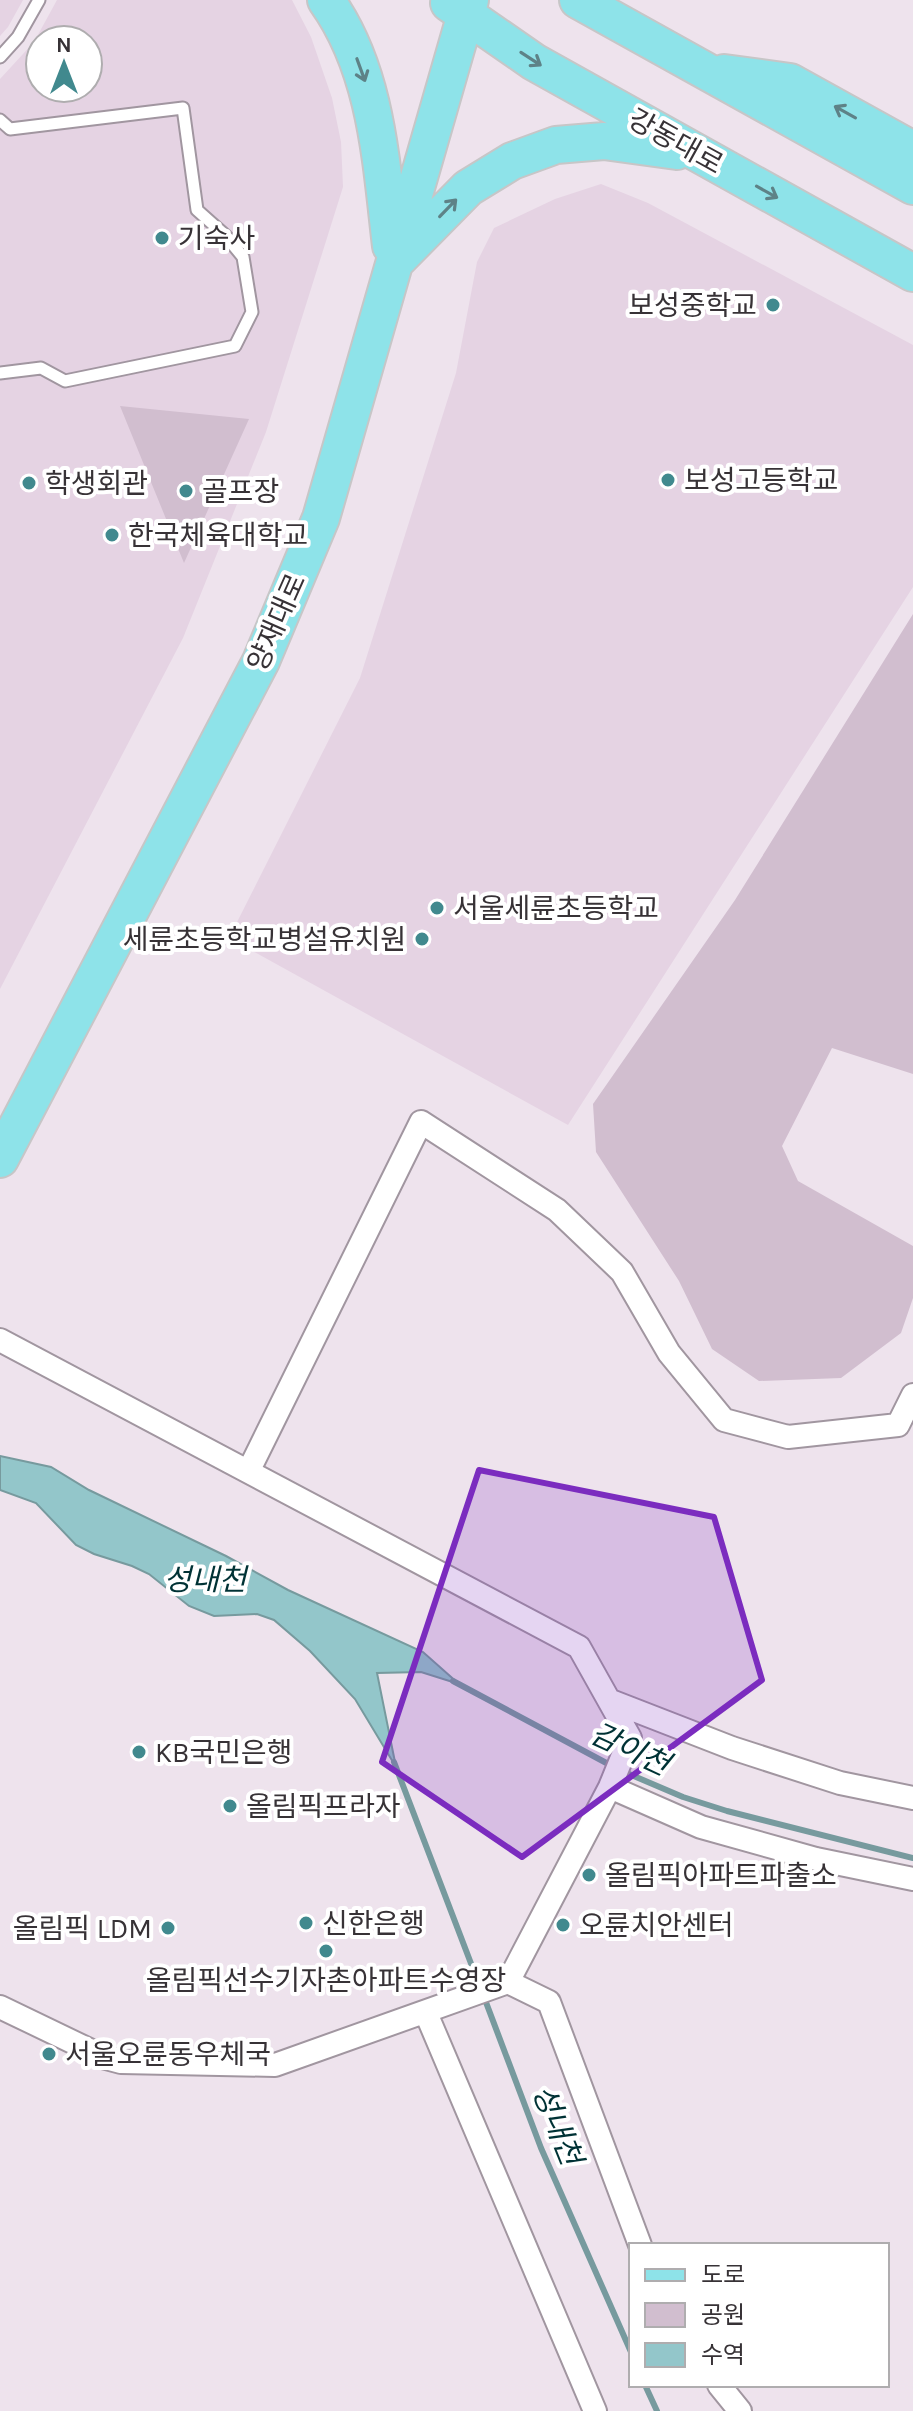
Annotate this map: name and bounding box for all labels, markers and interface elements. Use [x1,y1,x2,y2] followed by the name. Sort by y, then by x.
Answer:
[24,24,104,104] north arrow
[56,32,72,58] text: N
[519,51,541,68] one-way arrow
[354,57,369,82] one-way arrow
[623,102,729,181] street label: 강동대로
[834,104,857,120] one-way arrow
[755,185,778,201] one-way arrow
[438,199,457,218] one-way arrow
[178,222,255,255] place label: 기숙사
[153,229,171,247] marker: 기숙사
[628,289,757,322] place label: 보성중학교
[764,296,782,314] marker: 보성중학교
[684,464,839,497] place label: 보성고등학교
[45,467,148,500] place label: 학생회관
[659,471,677,489] marker: 보성고등학교
[20,474,38,492] marker: 학생회관
[202,475,279,508] place label: 골프장
[177,482,195,500] marker: 골프장
[128,519,308,552] place label: 한국체육대학교
[103,526,121,544] marker: 한국체육대학교
[240,568,312,676] street label: 양재대로
[453,892,659,925] place label: 서울세륜초등학교
[428,899,446,917] marker: 서울세륜초등학교
[123,923,406,956] place label: 세륜초등학교병설유치원
[413,930,431,948] marker: 세륜초등학교병설유치원
[164,1562,250,1598] water label: 성내천
[585,1715,678,1784] water label: 감이천
[155,1736,292,1769] place label: KB국민은행
[130,1743,148,1761] marker: KB국민은행
[246,1790,401,1823] place label: 올림픽프라자
[221,1797,239,1815] marker: 올림픽프라자
[605,1859,837,1892] place label: 올림픽아파트파출소
[580,1866,598,1884] marker: 올림픽아파트파출소
[322,1907,425,1940] place label: 신한은행
[579,1909,734,1942] place label: 오륜치안센터
[13,1912,152,1945] place label: 올림픽 LDM
[297,1914,315,1932] marker: 신한은행
[554,1916,572,1934] marker: 오륜치안센터
[159,1919,177,1937] marker: 올림픽 LDM
[317,1942,335,1960] marker: 올림픽선수기자촌아파트수영장
[146,1964,506,1997] place label: 올림픽선수기자촌아파트수영장
[65,2038,271,2071] place label: 서울오륜동우체국
[40,2045,58,2063] marker: 서울오륜동우체국
[525,2080,590,2173] water label: 성내천
[629,2243,889,2387] legend
[701,2261,745,2289] text: 도로
[701,2301,745,2329] text: 공원
[701,2341,745,2369] text: 수역

